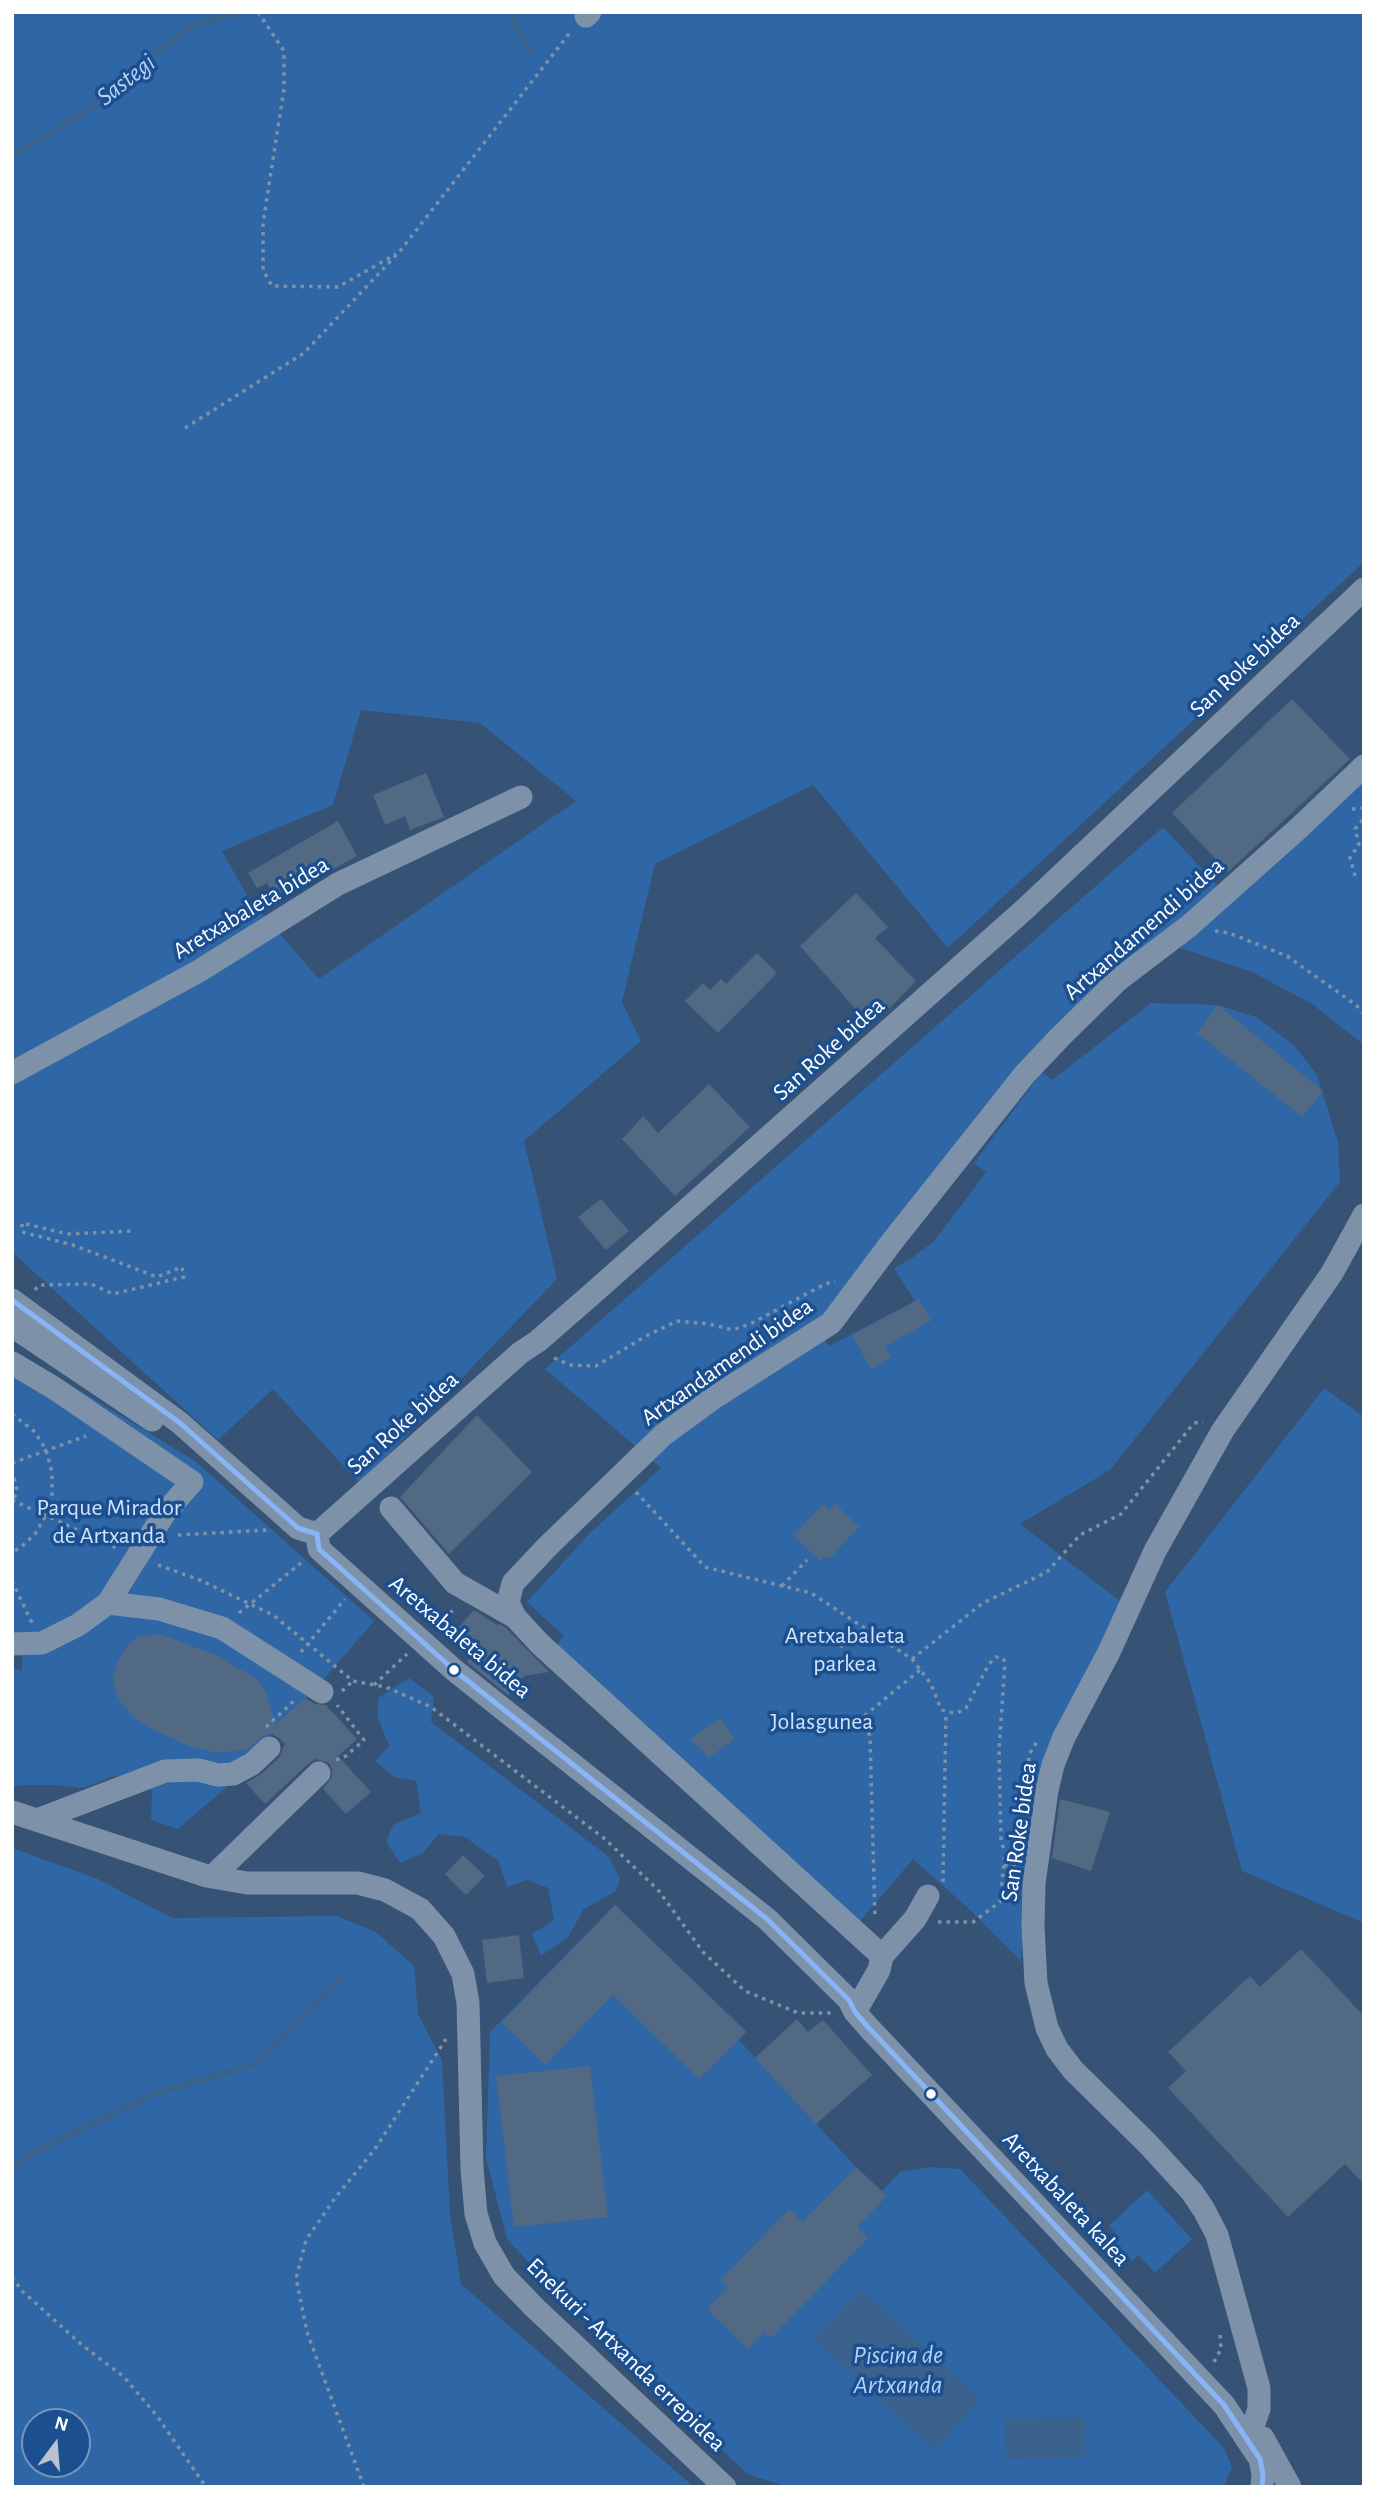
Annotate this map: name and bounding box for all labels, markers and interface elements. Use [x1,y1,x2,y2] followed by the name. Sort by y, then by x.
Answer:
[90,47,162,113] water label: Sastegi
[1184,607,1306,723] street label: San Roke bidea
[168,850,334,966] street label: Aretxabaleta bidea
[1058,852,1230,1006] street label: Artxandamendi bidea
[767,991,891,1107] street label: San Roke bidea
[636,1292,818,1432] street label: Artxandamendi bidea
[341,1365,465,1481] street label: San Roke bidea
[37,1494,181,1550] park label: Parque Mirador de Artxanda
[383,1569,537,1705] street label: Aretxabaleta bidea
[785,1622,905,1678] park label: Aretxabaleta parkea
[447,1663,461,1677] unlabelled marker
[771,1708,873,1736] park label: Jolasgunea
[995,1760,1043,1904] street label: San Roke bidea
[924,2087,938,2101] unlabelled marker
[996,2126,1136,2272] street label: Aretxabaleta kalea
[520,2252,732,2458] street label: Enekuri - Artxanda errepidea
[853,2339,943,2400] water label: Piscina de Artxanda
[21,2408,91,2478] north arrow
[52,2413,70,2435] text: N

